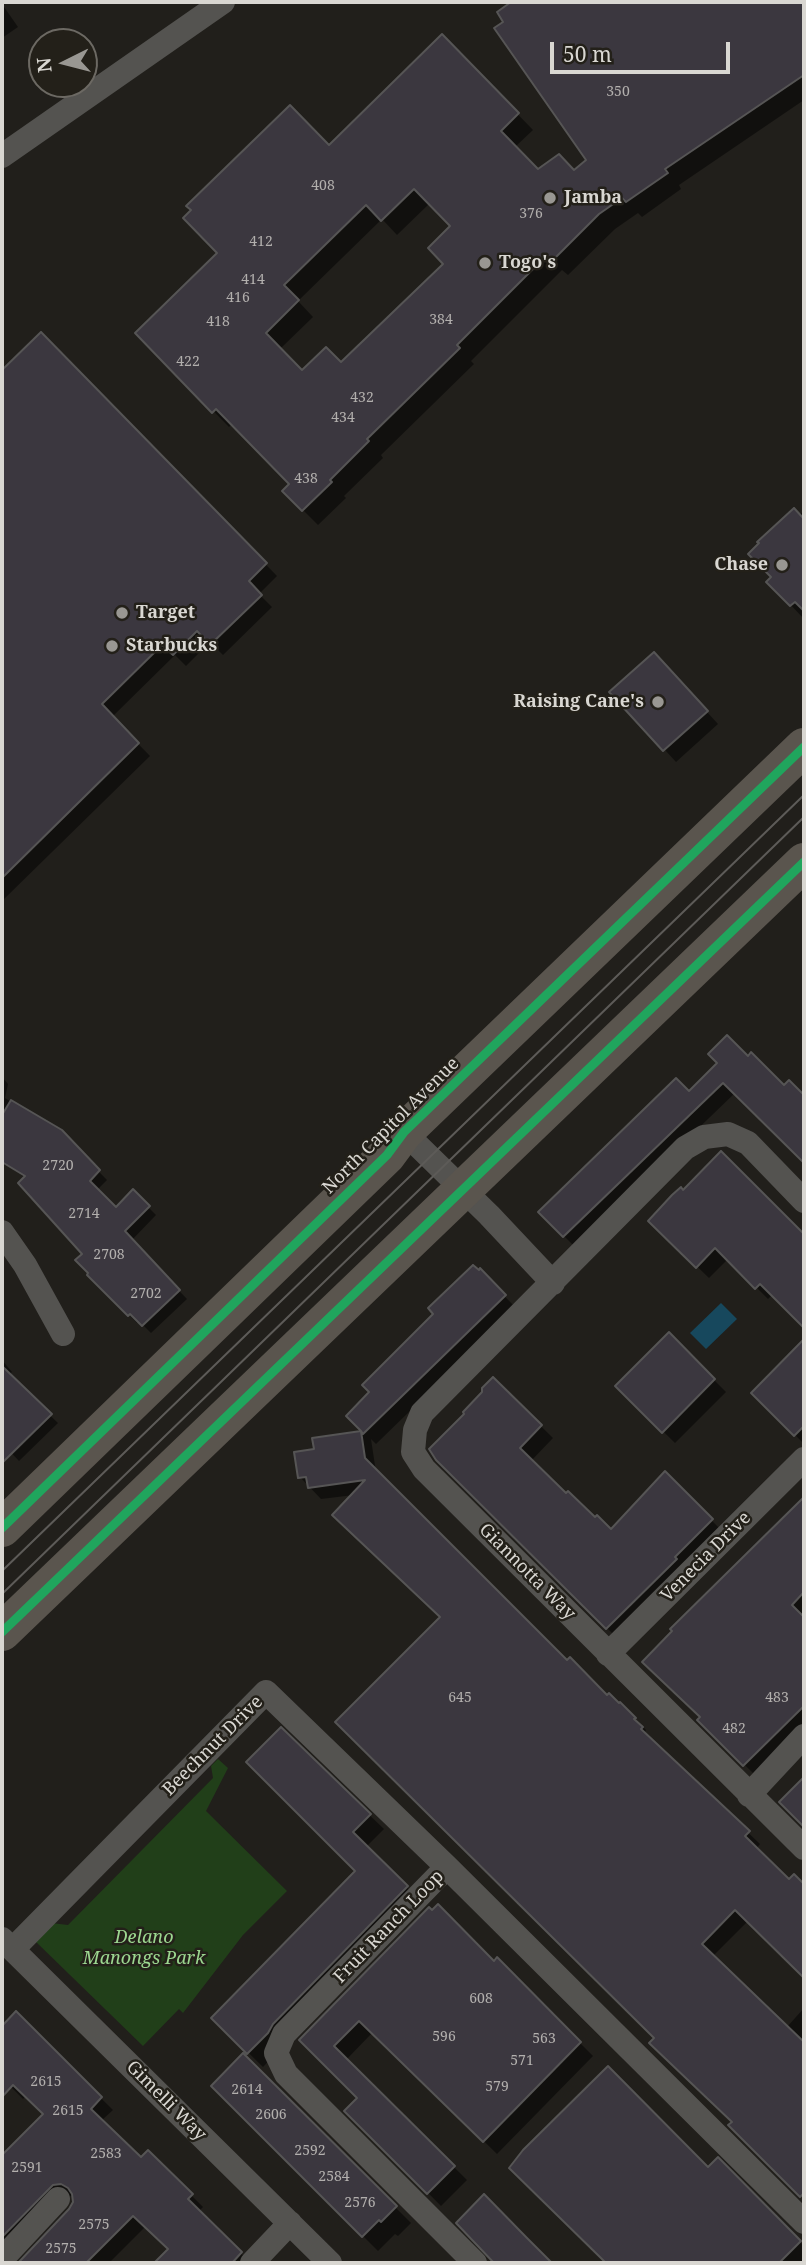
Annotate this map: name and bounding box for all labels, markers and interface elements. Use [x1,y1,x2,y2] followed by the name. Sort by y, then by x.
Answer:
[28,28,98,98] north arrow
[554,28,734,72] scale bar
[563,40,612,68] text: 50 m
[30,56,58,74] text: N
[606,84,630,100] house number: 350
[311,178,335,194] house number: 408
[564,187,622,209] place label: Jamba
[542,190,558,206] marker: Jamba
[519,206,543,222] house number: 376
[249,234,273,250] house number: 412
[499,252,556,274] place label: Togo's
[477,255,493,271] marker: Togo's
[241,272,265,288] house number: 414
[226,290,250,306] house number: 416
[429,312,453,328] house number: 384
[206,314,230,330] house number: 418
[176,354,200,370] house number: 422
[350,390,374,406] house number: 432
[331,410,355,426] house number: 434
[294,471,318,487] house number: 438
[714,554,768,576] place label: Chase
[774,557,790,573] marker: Chase
[136,602,195,624] place label: Target
[114,605,130,621] marker: Target
[126,635,217,657] place label: Starbucks
[104,638,120,654] marker: Starbucks
[513,691,644,713] place label: Raising Cane's
[650,694,666,710] marker: Raising Cane's
[318,1053,464,1199] street label: North Capitol Avenue
[42,1158,74,1174] house number: 2720
[68,1206,100,1222] house number: 2714
[93,1247,125,1263] house number: 2708
[130,1286,162,1302] house number: 2702
[656,1507,756,1607] street label: Venecia Drive
[474,1519,580,1625] street label: Giannotta Way
[448,1690,472,1706] house number: 645
[765,1690,789,1706] house number: 483
[158,1691,268,1801] street label: Beechnut Drive
[722,1721,746,1737] house number: 482
[330,1866,448,1988] street label: Fruit Ranch Loop
[83,1927,205,1969] park label: Delano Manongs Park
[469,1991,493,2007] house number: 608
[432,2029,456,2045] house number: 596
[532,2031,556,2047] house number: 563
[510,2053,534,2069] house number: 571
[121,2056,211,2146] street label: Gimelli Way
[30,2074,62,2090] house number: 2615
[485,2079,509,2095] house number: 579
[231,2082,263,2098] house number: 2614
[52,2103,84,2119] house number: 2615
[255,2107,287,2123] house number: 2606
[294,2143,326,2159] house number: 2592
[90,2146,122,2162] house number: 2583
[11,2160,43,2176] house number: 2591
[318,2169,350,2185] house number: 2584
[344,2195,376,2211] house number: 2576
[78,2217,110,2233] house number: 2575
[45,2241,77,2257] house number: 2575

